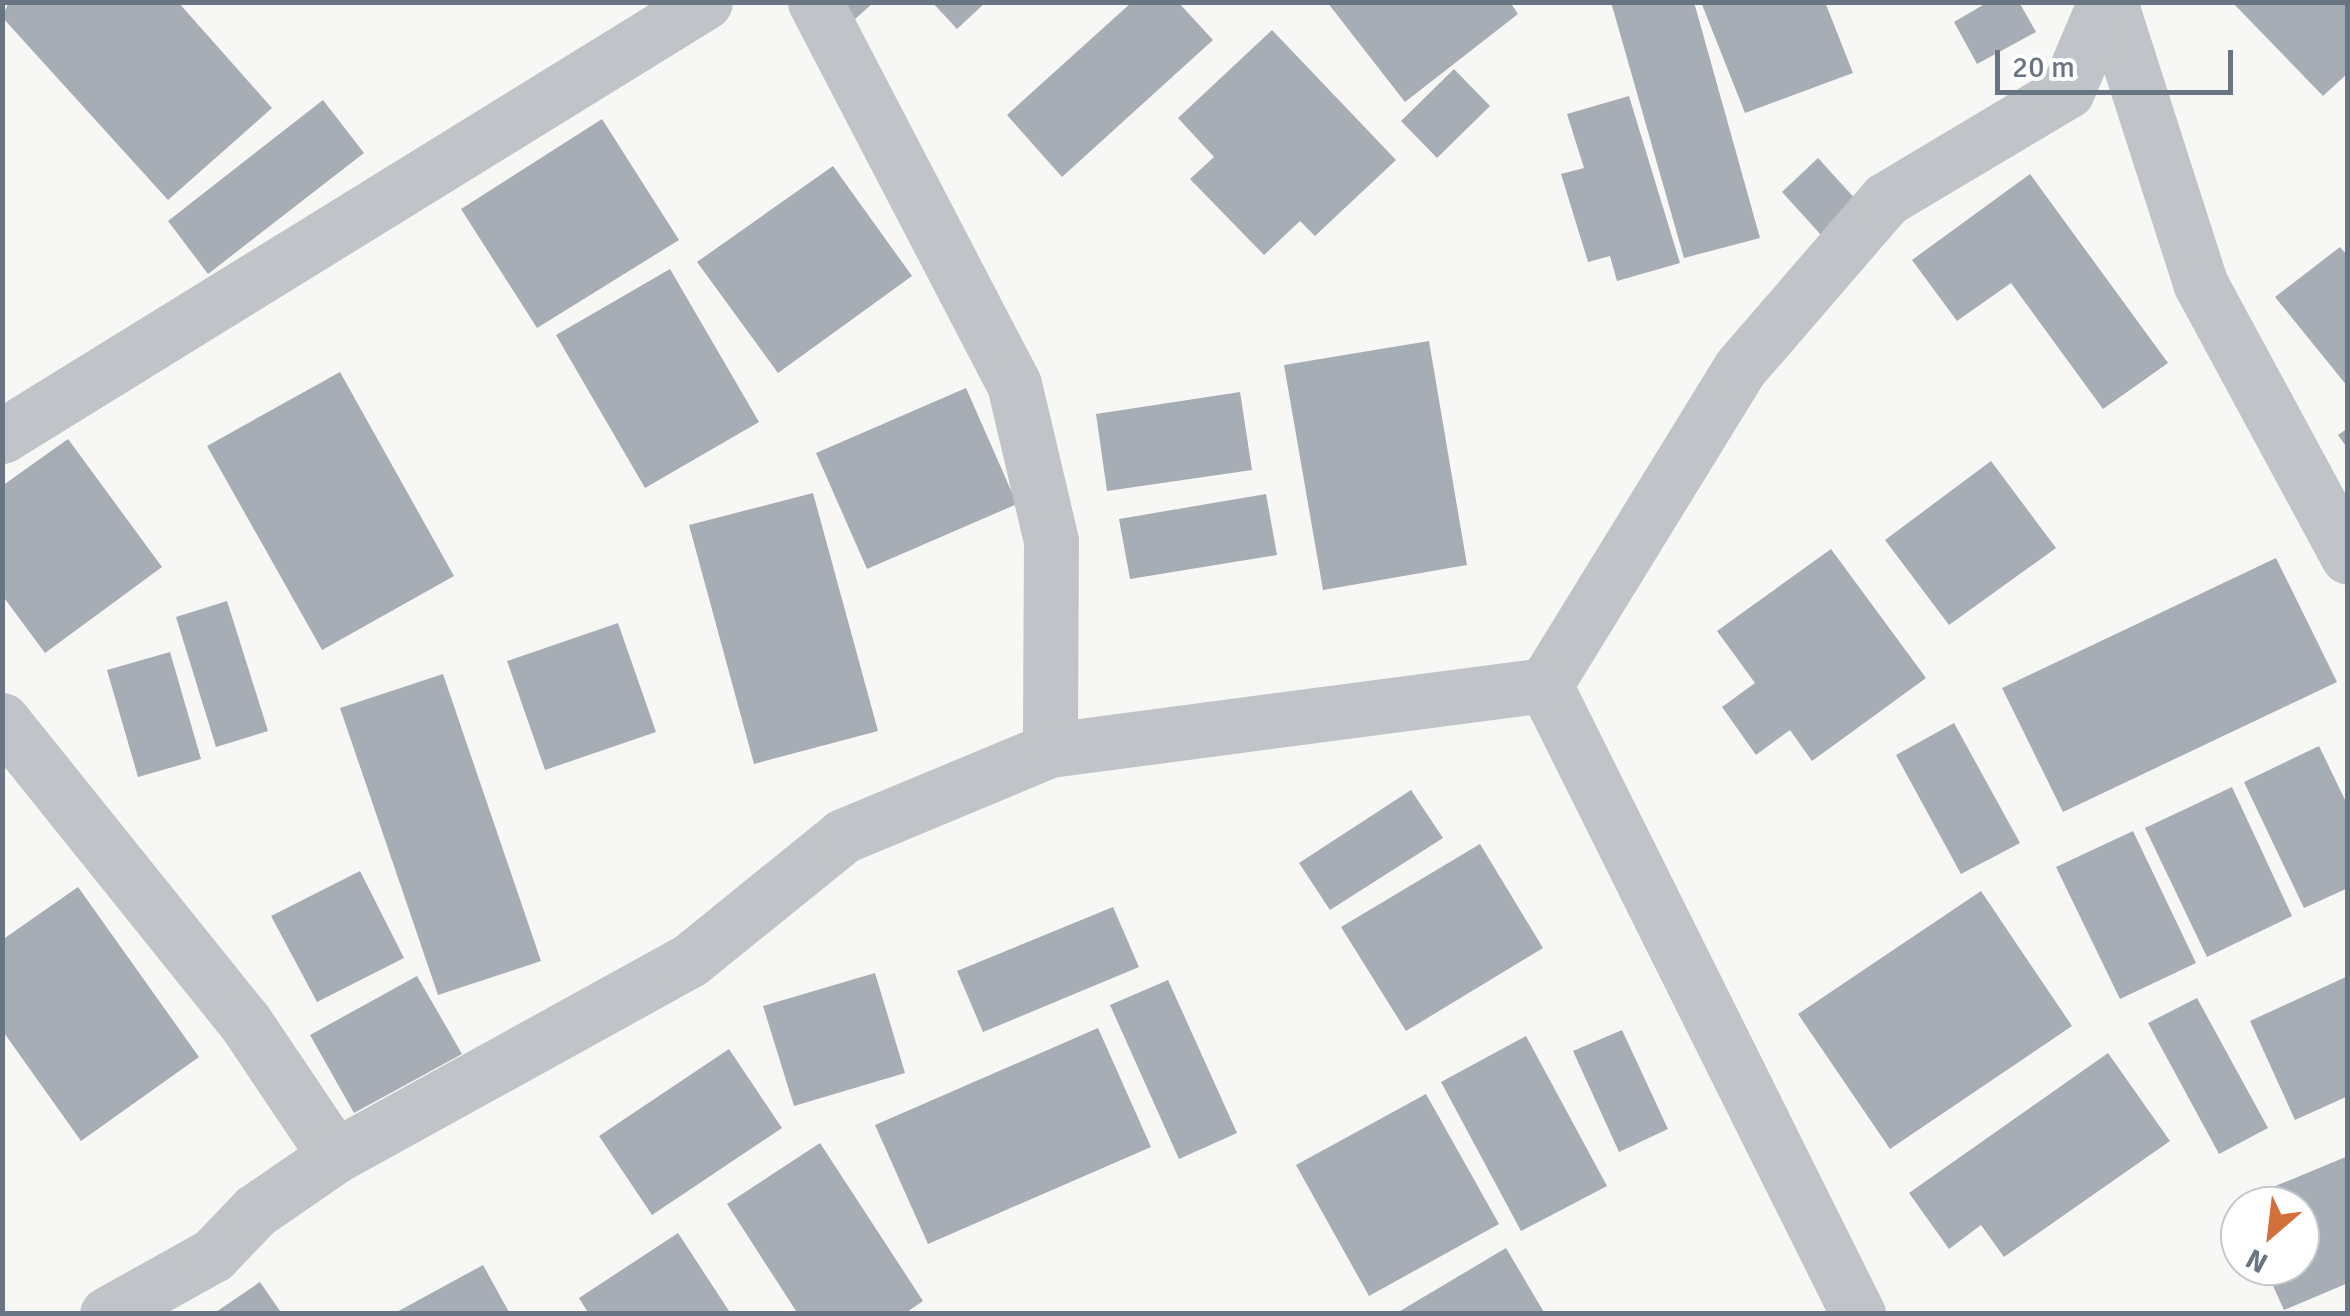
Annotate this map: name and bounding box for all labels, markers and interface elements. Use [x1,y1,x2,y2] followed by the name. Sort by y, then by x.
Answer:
[2000,30,2238,92] scale bar
[2012,49,2075,86] text: 20 m
[2220,1186,2320,1286] north arrow
[2240,1241,2273,1280] text: N

